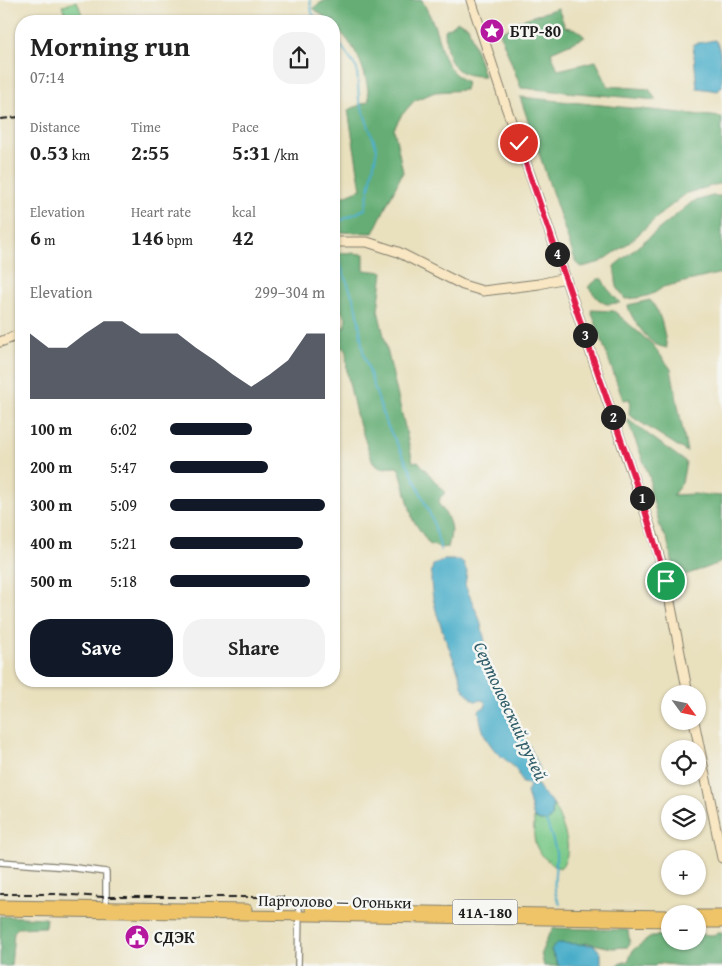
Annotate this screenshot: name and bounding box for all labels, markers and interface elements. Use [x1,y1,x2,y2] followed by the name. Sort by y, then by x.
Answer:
[479,18,505,44] place icon: БТР-80
[510,19,561,43] place label: БТР-80
[30,25,190,66] text: Morning run
[273,32,325,84] button: share
[30,65,65,89] text: 07:14
[30,117,80,137] text: Distance
[131,117,161,137] text: Time
[232,117,259,137] text: Pace
[498,122,540,164] pin
[505,129,533,157] icon: check
[30,137,69,168] text: 0.53
[131,137,170,168] text: 2:55
[232,137,271,168] text: 5:31
[69,145,90,165] text: km
[271,145,299,165] text: /km
[30,202,85,222] text: Elevation
[131,202,191,222] text: Heart rate
[232,202,256,222] text: kcal
[30,222,41,253] text: 6
[131,222,164,253] text: 146
[232,222,254,253] text: 42
[41,230,55,250] text: m
[164,230,193,250] text: bpm
[544,242,570,266] pin: 4
[554,244,561,264] text: 4
[30,280,93,304] text: Elevation
[255,280,325,304] text: 299–304 m
[572,322,598,348] pin: 3
[582,325,589,345] text: 3
[600,404,626,430] pin: 2
[610,407,617,427] text: 2
[30,417,72,441] text: 100 m
[110,417,137,441] text: 6:02
[30,455,72,479] text: 200 m
[110,455,137,479] text: 5:47
[630,486,654,510] pin: 1
[639,488,646,508] text: 1
[30,493,72,517] text: 300 m
[110,493,137,517] text: 5:09
[30,531,72,555] text: 400 m
[110,531,137,555] text: 5:21
[645,560,687,602] pin
[652,567,680,595] icon: arrive
[30,569,72,593] text: 500 m
[110,569,137,593] text: 5:18
[30,619,173,677] button: Save
[183,619,325,677] button: Share
[467,637,555,785] water label: Сертоловский ручей
[661,685,706,730] north arrow
[661,685,706,950] map controls
[661,740,706,785] button: locate
[661,795,706,840] button: layers
[661,850,706,895] button: +
[258,888,412,914] street label: Парголово — Огоньки
[452,900,518,924] road number: 41А-180
[661,905,706,950] button: −
[124,924,150,950] public building icon: СДЭК
[154,925,195,949] place label: СДЭК

